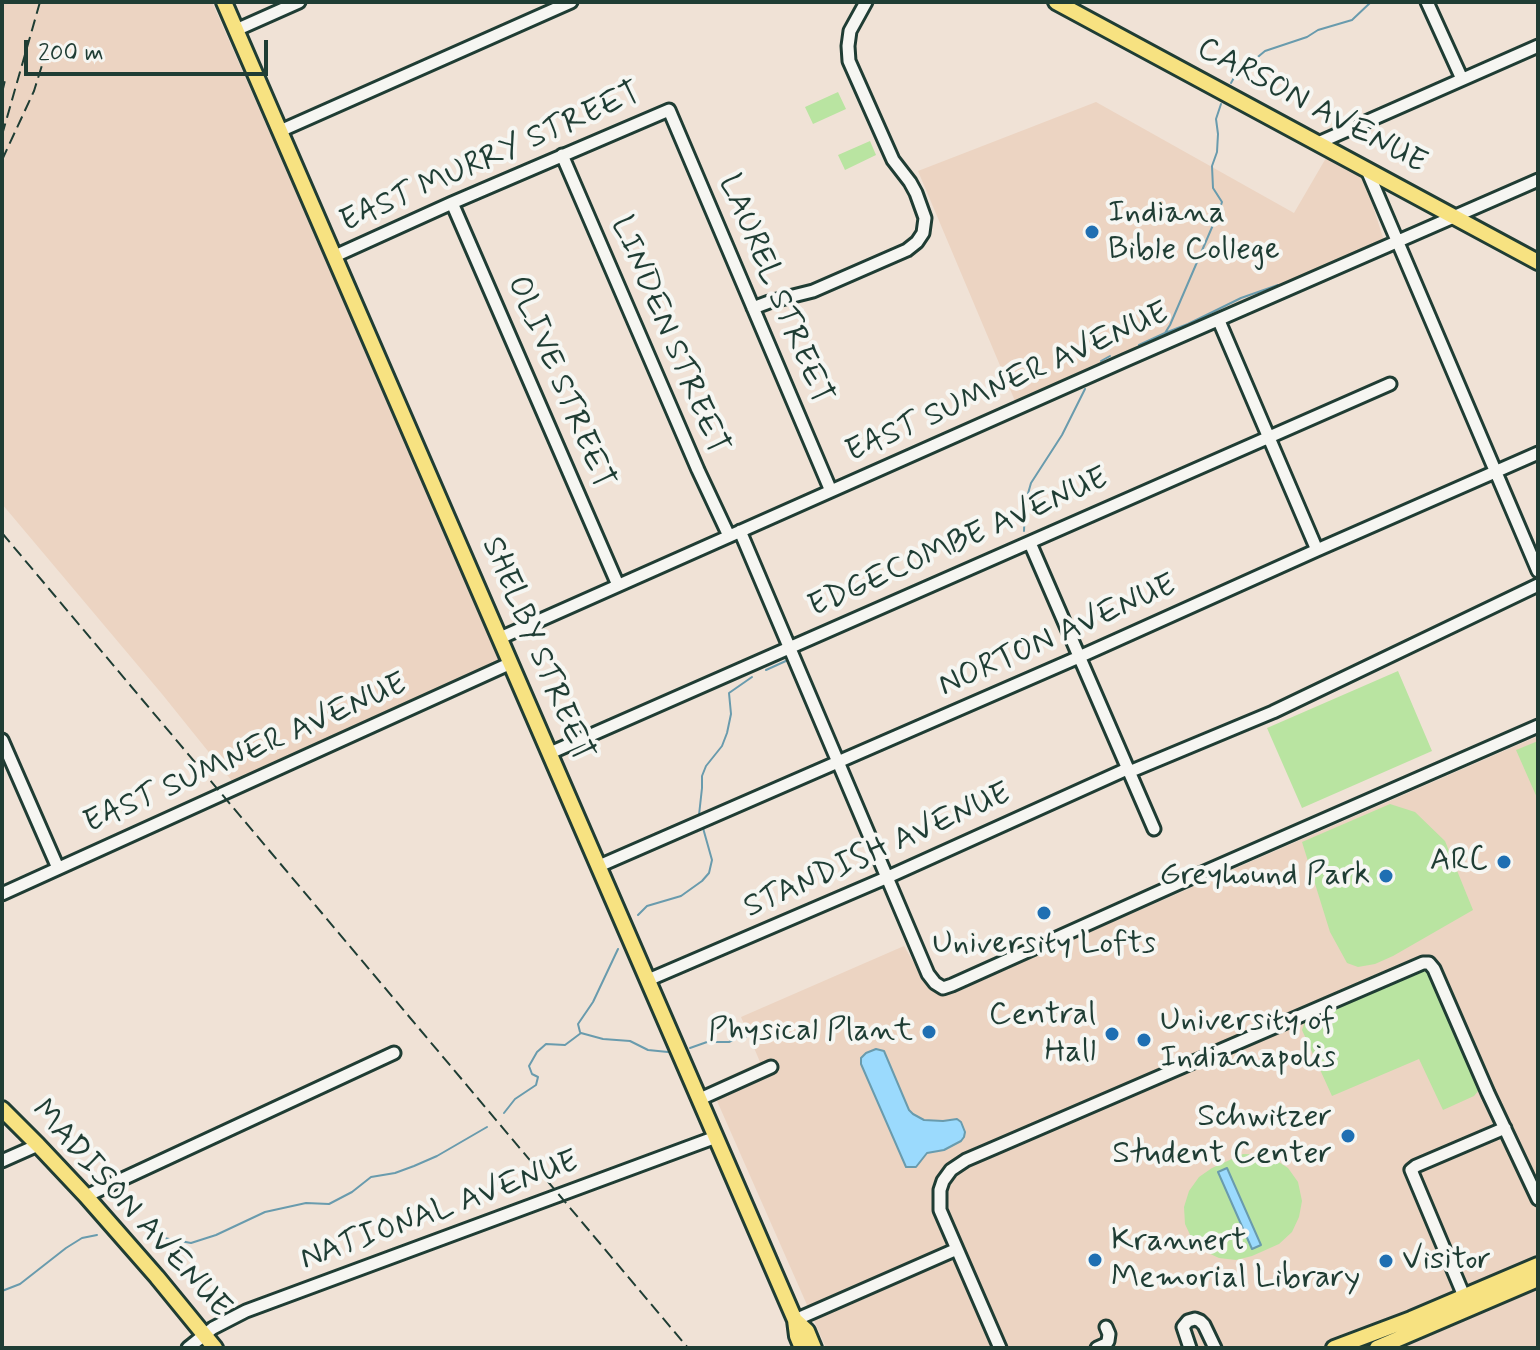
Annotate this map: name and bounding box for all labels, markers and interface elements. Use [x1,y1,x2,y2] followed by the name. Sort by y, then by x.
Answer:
[28,24,272,74] scale bar
[1190,30,1432,184] street label: CARSON AVENUE
[38,38,104,69] text: 200 m
[335,75,647,243] street label: EAST MURRY STREET
[708,169,840,411] street label: LAUREL STREET
[1108,195,1280,270] place label: Indiana Bible College
[600,211,736,461] street label: LINDEN STREET
[1083,223,1101,241] marker: Indiana Bible College
[497,271,621,495] street label: OLIVE STREET
[840,295,1176,473] street label: EAST SUMNER AVENUE
[803,460,1115,628] street label: EDGECOMBE AVENUE
[471,532,601,768] street label: SHELBY STREET
[933,567,1183,707] street label: NORTON AVENUE
[78,666,414,844] street label: EAST SUMNER AVENUE
[739,776,1017,928] street label: STANDISH AVENUE
[1430,843,1488,881] place label: ARC
[1495,853,1513,871] marker: ARC
[1159,857,1370,895] place label: Greyhound Park
[1377,867,1395,885] marker: Greyhound Park
[1035,904,1053,922] marker: University Lofts
[932,926,1156,964] place label: University Lofts
[989,997,1096,1072] place label: Central Hall
[1160,1003,1336,1078] place label: University of Indianapolis
[708,1013,913,1051] place label: Physical Plant
[920,1023,938,1041] marker: Physical Plant
[1103,1025,1121,1043] marker: Central Hall
[1135,1031,1153,1049] marker: University of Indianapolis
[22,1093,238,1327] street label: MADISON AVENUE
[1112,1099,1332,1174] place label: Schwitzer Student Center
[1339,1127,1357,1145] marker: Schwitzer Student Center
[296,1144,584,1280] street label: NATIONAL AVENUE
[1111,1223,1360,1298] place label: Krannert Memorial Library
[1402,1242,1491,1280] place label: Visitor
[1086,1251,1104,1269] marker: Krannert Memorial Library
[1377,1252,1395,1270] marker: Visitor

